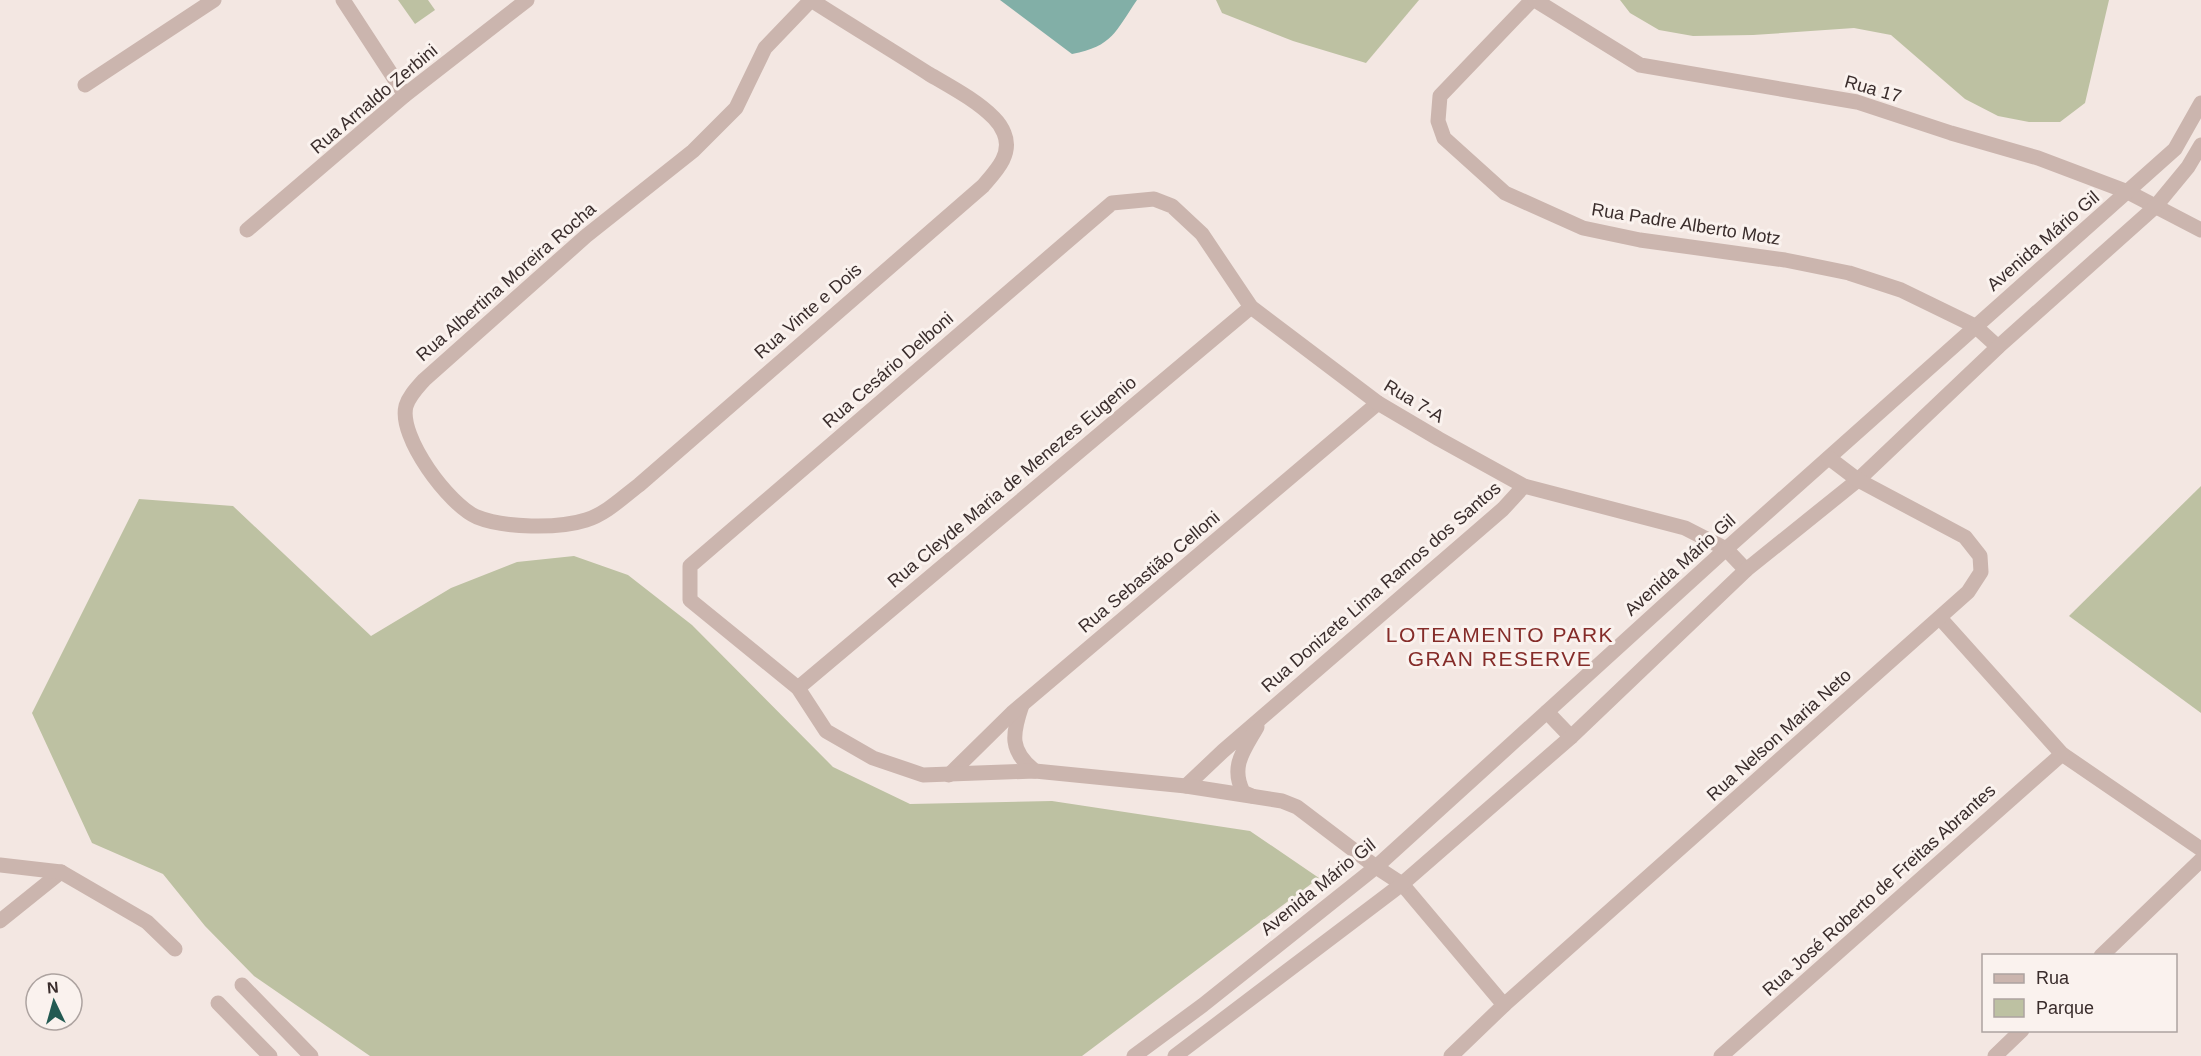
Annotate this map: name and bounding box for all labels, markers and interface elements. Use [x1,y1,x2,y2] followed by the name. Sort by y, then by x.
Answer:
[307,40,441,158] street label: Rua Arnaldo Zerbini
[1842,71,1904,107] street label: Rua 17
[1983,187,2103,295] street label: Avenida Mário Gil
[412,198,601,365] street label: Rua Albertina Moreira Rocha
[1590,199,1782,249] street label: Rua Padre Alberto Motz
[751,259,865,363] street label: Rua Vinte e Dois
[819,308,957,432] street label: Rua Cesário Delboni
[884,372,1140,592] street label: Rua Cleyde Maria de Menezes Eugenio
[1381,375,1447,427] street label: Rua 7-A
[1257,478,1505,696] street label: Rua Donizete Lima Ramos dos Santos
[1074,507,1224,637] street label: Rua Sebastião Celloni
[1621,510,1739,620] street label: Avenida Mário Gil
[1386,623,1614,670] district label: LOTEAMENTO PARK GRAN RESERVE
[1703,665,1855,805] street label: Rua Nelson Maria Neto
[1759,780,1999,1000] street label: Rua José Roberto de Freitas Abrantes
[1257,835,1379,939] street label: Avenida Mário Gil
[1982,954,2177,1032] legend
[2036,968,2070,988] text: Rua
[24,972,84,1032] north arrow
[46,979,59,997] text: N
[2036,998,2094,1018] text: Parque

